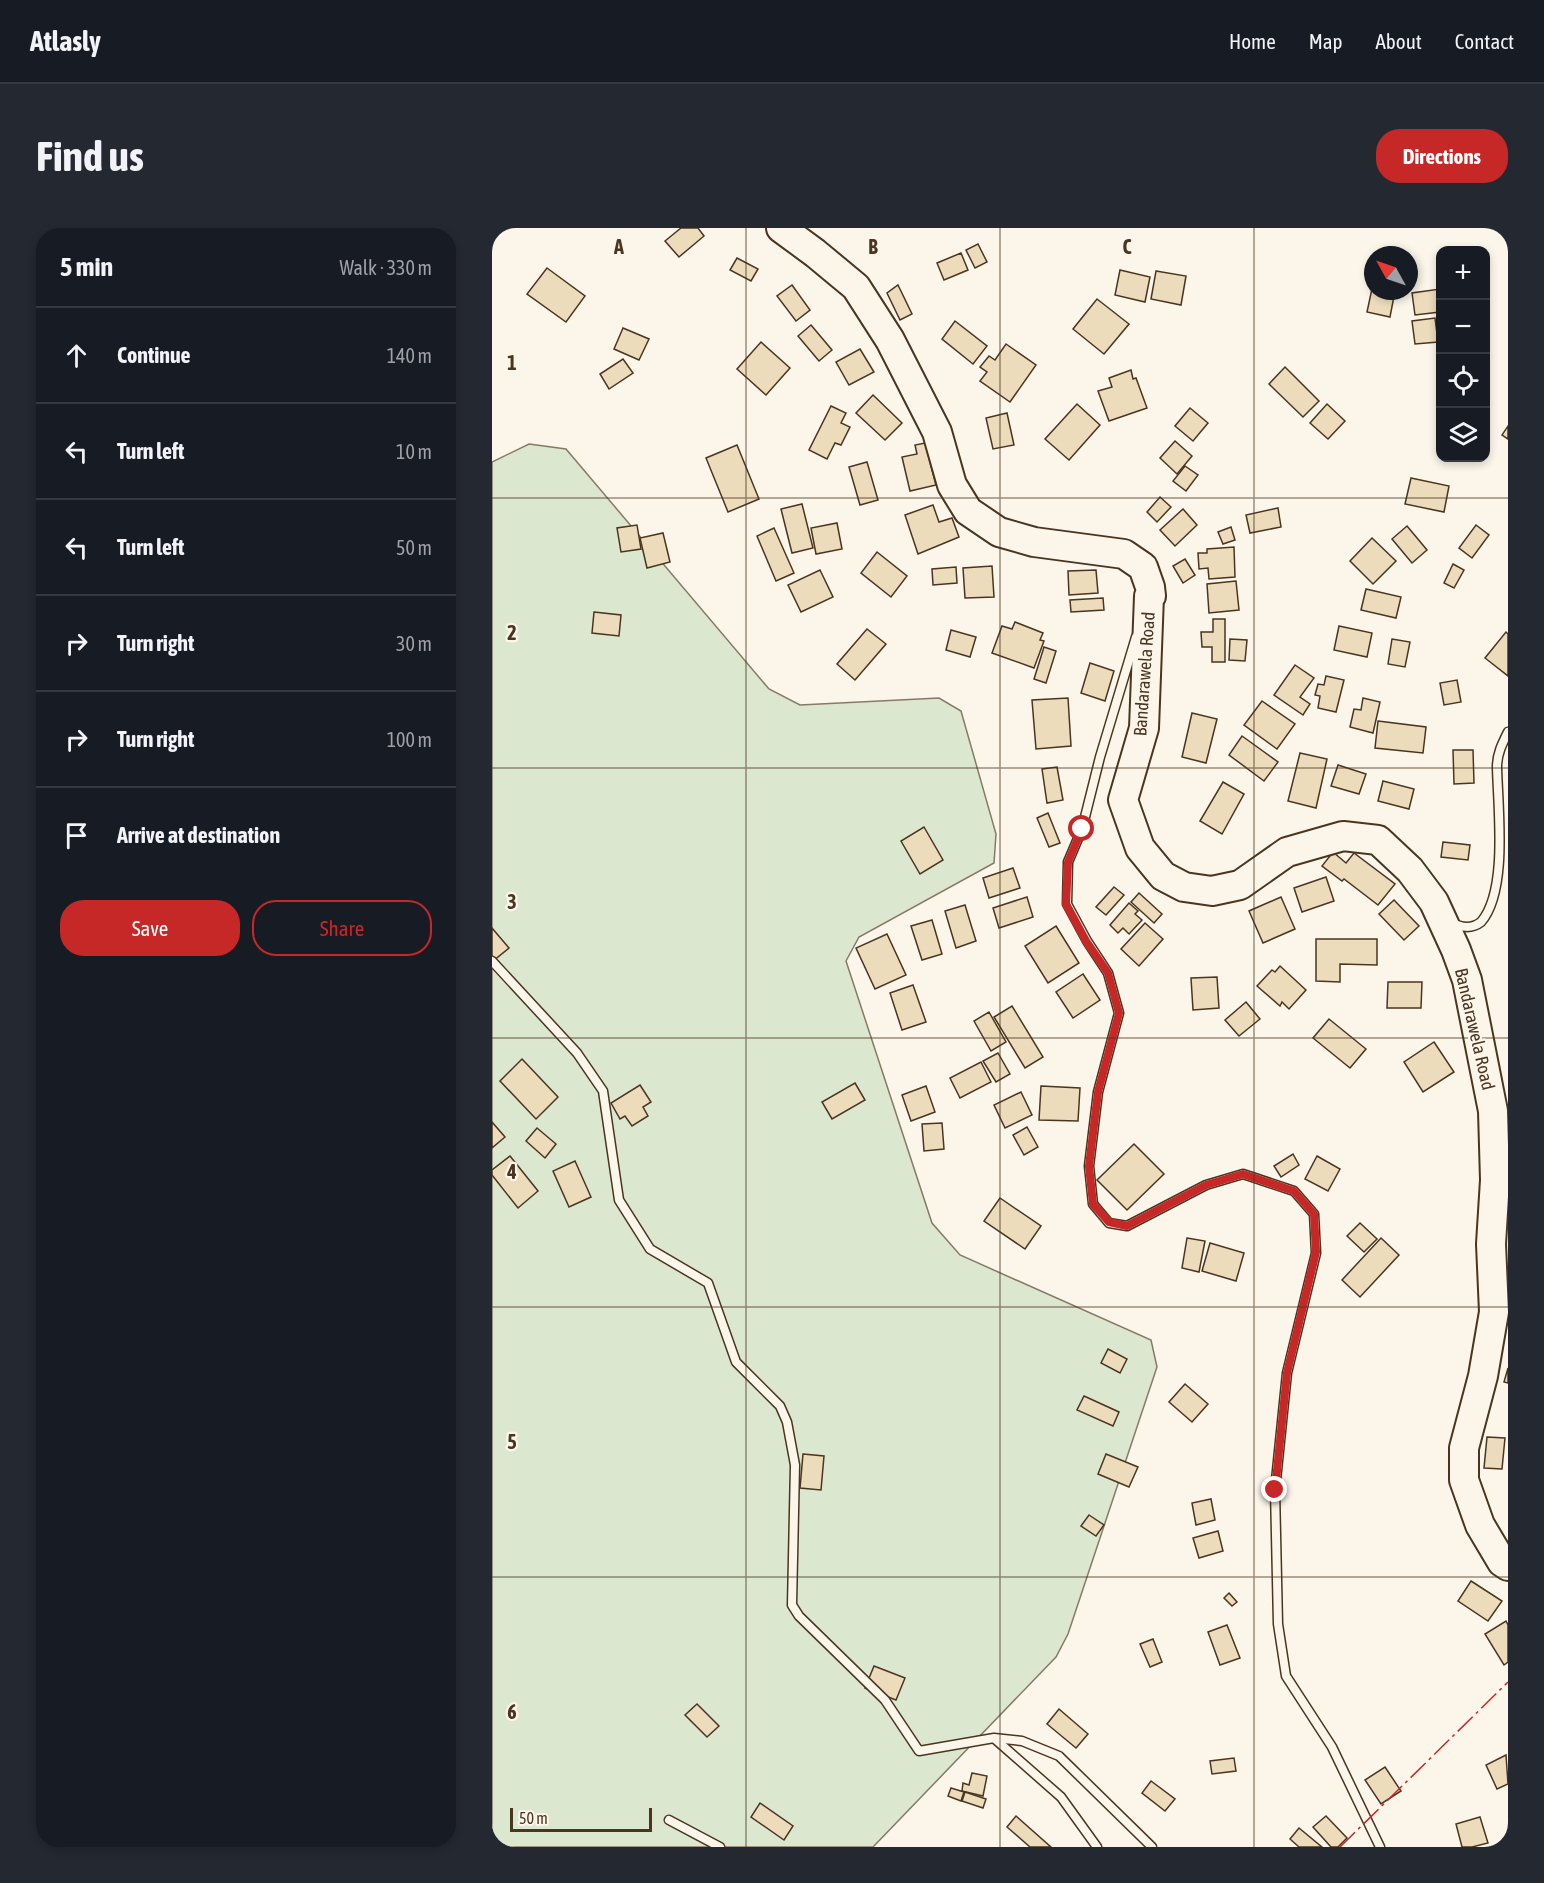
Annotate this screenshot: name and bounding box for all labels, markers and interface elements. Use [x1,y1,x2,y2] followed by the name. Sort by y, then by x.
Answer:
[30,25,101,57] text: Atlasly
[1229,29,1276,53] text: Home
[1309,29,1343,53] text: Map
[1376,29,1422,53] text: About
[1455,29,1514,53] text: Contact
[1376,129,1508,183] button: Directions
[36,132,144,180] text: Find us
[613,235,624,258] text: A
[868,235,878,258] text: B
[1123,235,1132,258] text: C
[1364,246,1418,300] north arrow
[1436,246,1490,462] map controls
[1436,246,1490,300] button: +
[60,252,113,282] text: 5 min
[340,256,432,279] text: Walk · 330 m
[1436,300,1490,354] button: −
[60,339,93,372] icon: ahead
[117,342,191,368] text: Continue
[387,344,432,367] text: 140 m
[507,351,517,374] text: 1
[1436,354,1490,408] button: locate
[1436,408,1490,462] button: layers
[60,435,93,468] icon: left
[117,438,184,464] text: Turn left
[396,440,432,463] text: 10 m
[60,531,93,564] icon: left
[117,534,184,560] text: Turn left
[396,536,432,559] text: 50 m
[1129,611,1159,737] street label: Bandarawela Road
[507,621,517,644] text: 2
[60,627,93,660] icon: right
[117,630,194,656] text: Turn right
[396,632,432,655] text: 30 m
[60,723,93,756] icon: right
[117,726,194,752] text: Turn right
[387,728,432,751] text: 100 m
[1068,815,1094,841] route start
[60,819,93,852] icon: arrive
[117,822,280,848] text: Arrive at destination
[507,890,517,913] text: 3
[60,900,240,956] button: Save
[252,900,432,956] button: Share
[1451,966,1499,1092] street label: Bandarawela Road
[506,1160,517,1183] text: 4
[507,1430,517,1453] text: 5
[1261,1476,1287,1502] route end
[507,1700,517,1723] text: 6
[510,1805,652,1832] scale bar
[519,1809,548,1827] text: 50 m

